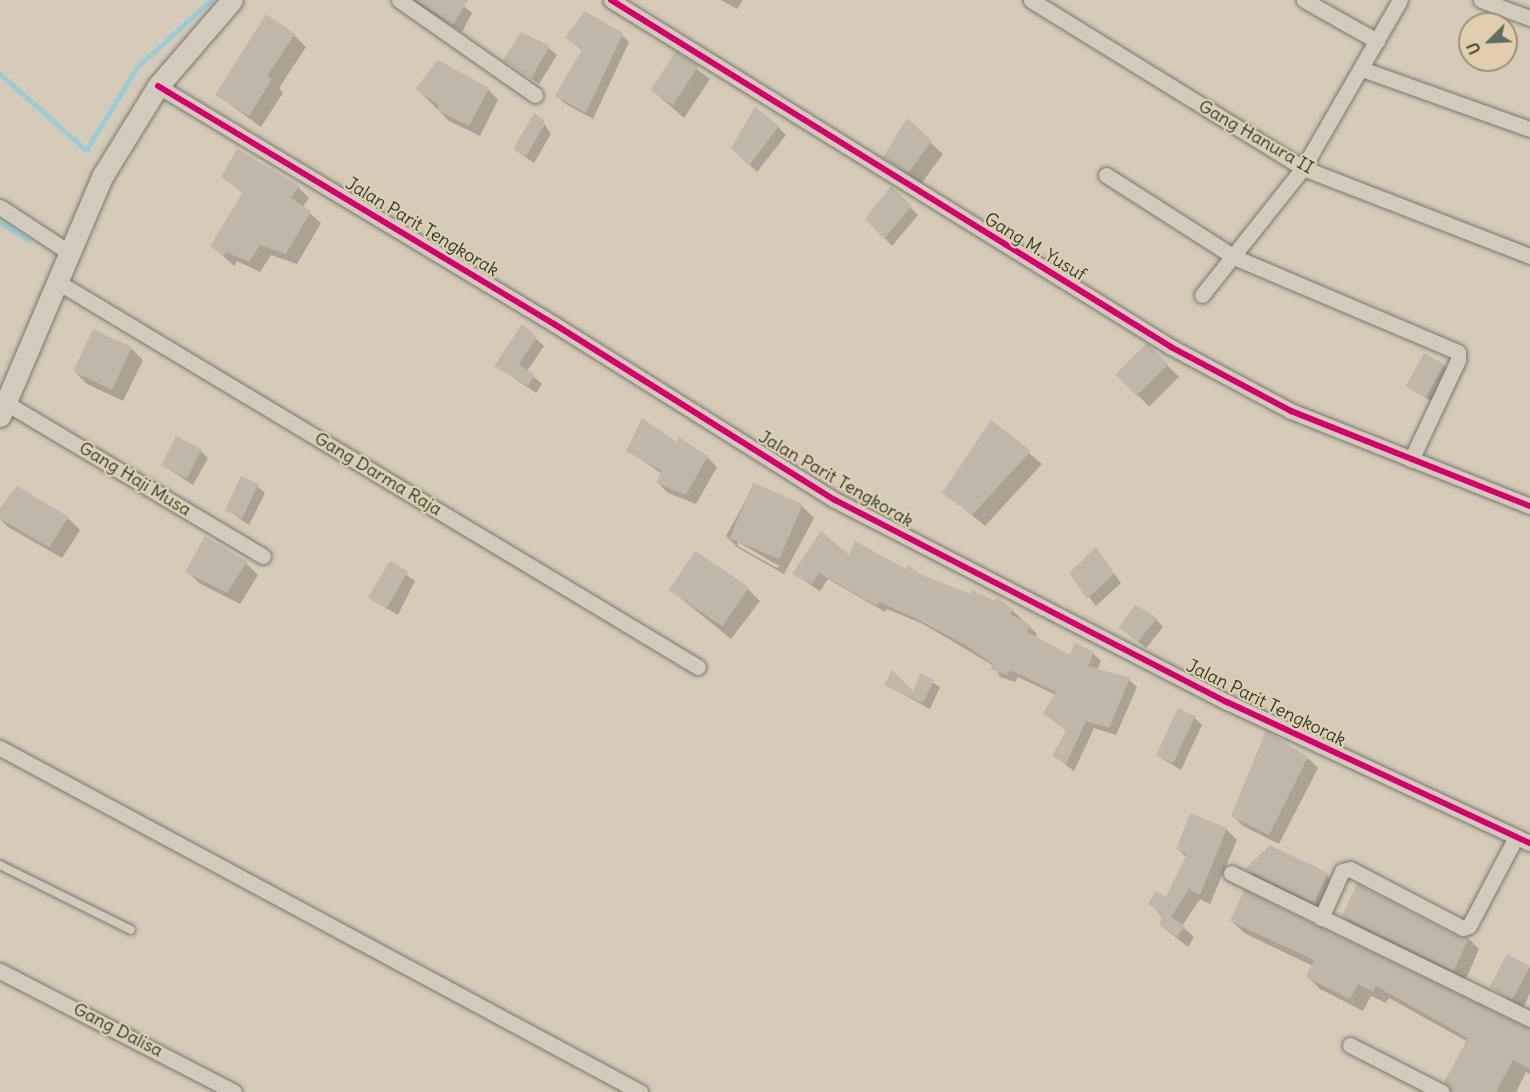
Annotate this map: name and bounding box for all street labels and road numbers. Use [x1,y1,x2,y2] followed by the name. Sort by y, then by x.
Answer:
[1195,95,1317,179] street label: Gang Hanura II
[341,173,503,281] street label: Jalan Parit Tengkorak
[980,208,1090,286] street label: Gang M. Yusuf
[755,426,917,532] street label: Jalan Parit Tengkorak
[310,427,446,521] street label: Gang Darma Raja
[75,437,195,521] street label: Gang Haji Musa
[1183,655,1349,751] street label: Jalan Parit Tengkorak
[70,998,166,1062] street label: Gang Dalisa

